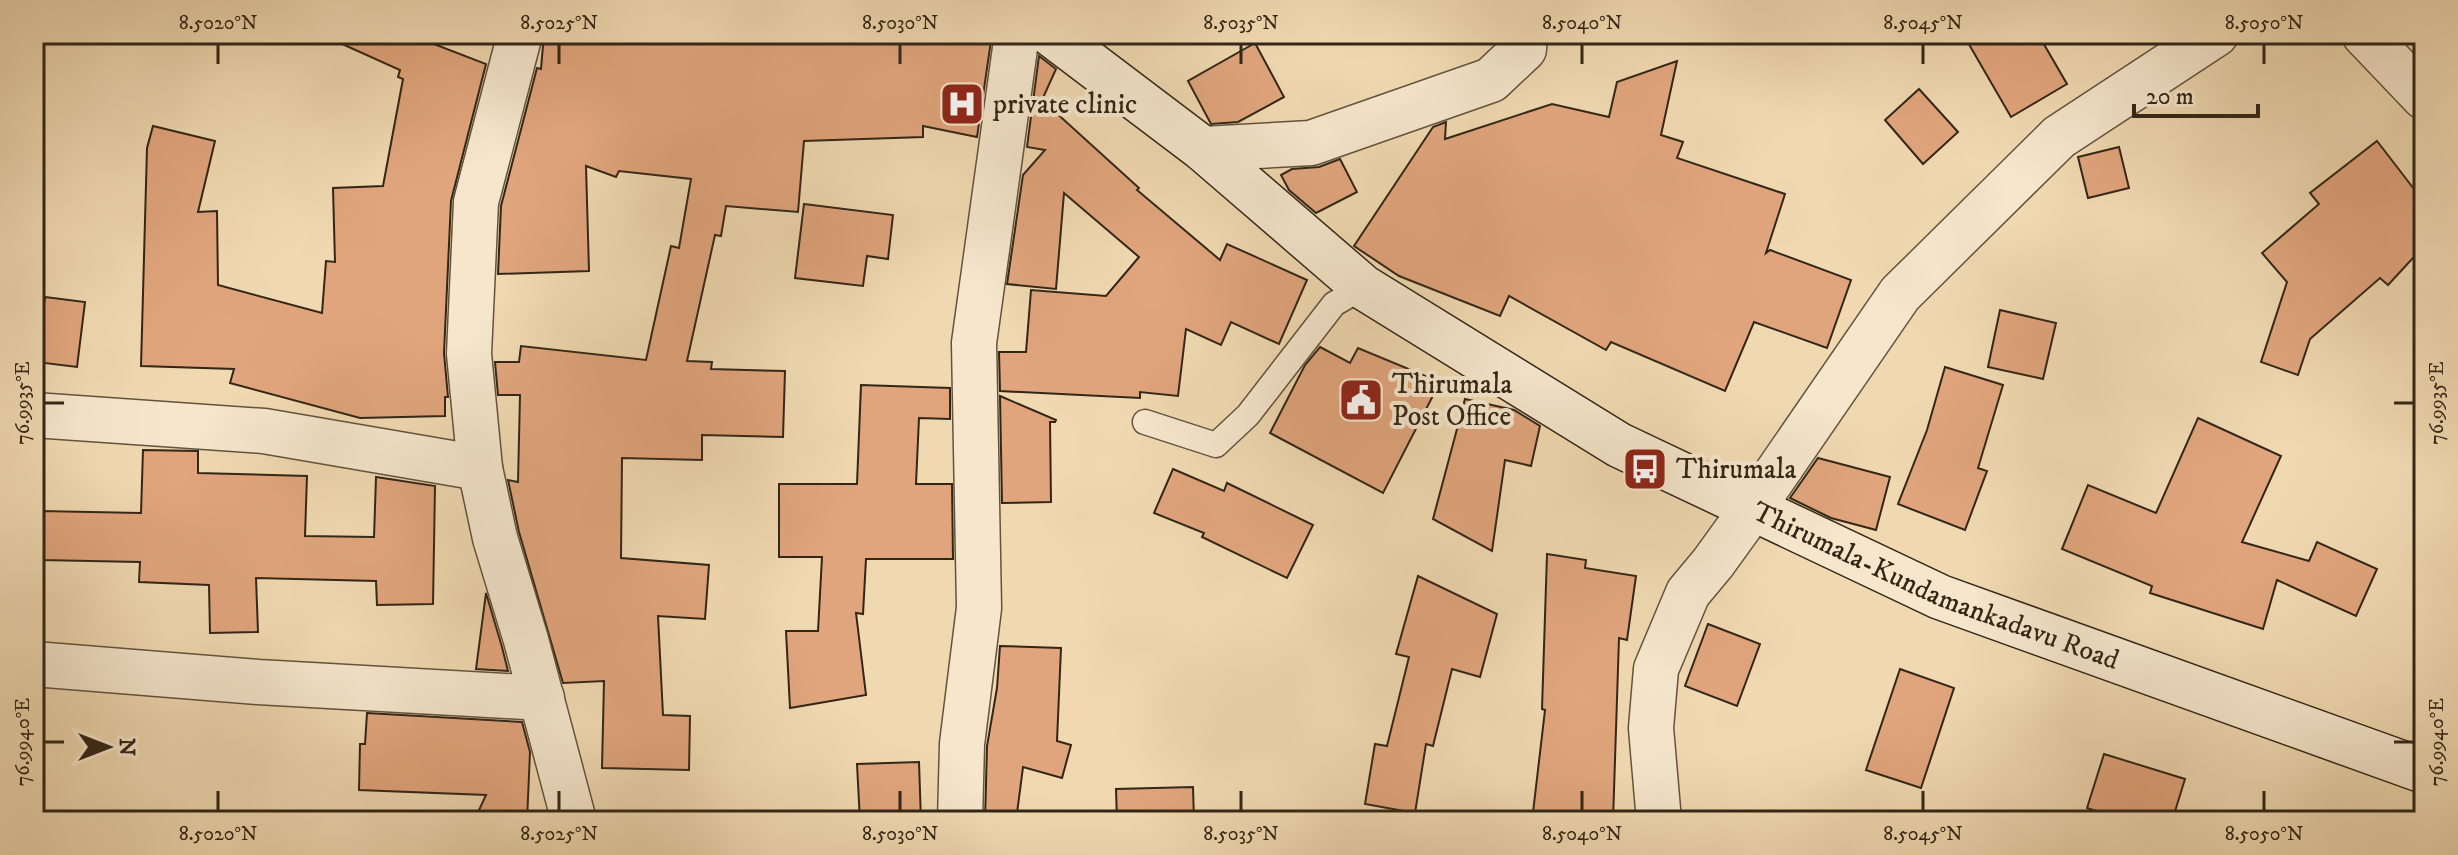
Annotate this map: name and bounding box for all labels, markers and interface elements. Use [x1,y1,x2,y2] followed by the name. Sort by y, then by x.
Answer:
[179,11,257,36] text: 8.5020°N
[520,11,598,36] text: 8.5025°N
[862,11,938,36] text: 8.5030°N
[1203,11,1279,36] text: 8.5035°N
[1542,11,1622,36] text: 8.5040°N
[1883,11,1963,36] text: 8.5045°N
[2225,11,2303,36] text: 8.5050°N
[2134,68,2258,118] scale bar
[938,80,986,128] hospital icon: private clinic
[2146,82,2194,112] text: 20 m
[992,87,1137,122] place label: private clinic
[11,361,36,445] text: 76.9935°E
[2425,361,2450,445] text: 76.9935°E
[1392,367,1512,434] place label: Thirumala Post Office
[1337,376,1385,424] public building icon: Thirumala Post Office
[1621,445,1669,493] bus stop icon: Thirumala
[1676,452,1796,487] place label: Thirumala
[1747,493,2124,677] street label: Thirumala-Kundamankadavu Road
[11,698,36,786] text: 76.9940°E
[2425,698,2450,786] text: 76.9940°E
[68,707,148,787] north arrow
[113,738,140,756] text: N
[179,822,257,847] text: 8.5020°N
[520,822,598,847] text: 8.5025°N
[862,822,938,847] text: 8.5030°N
[1203,822,1279,847] text: 8.5035°N
[1542,822,1622,847] text: 8.5040°N
[1883,822,1963,847] text: 8.5045°N
[2225,822,2303,847] text: 8.5050°N

